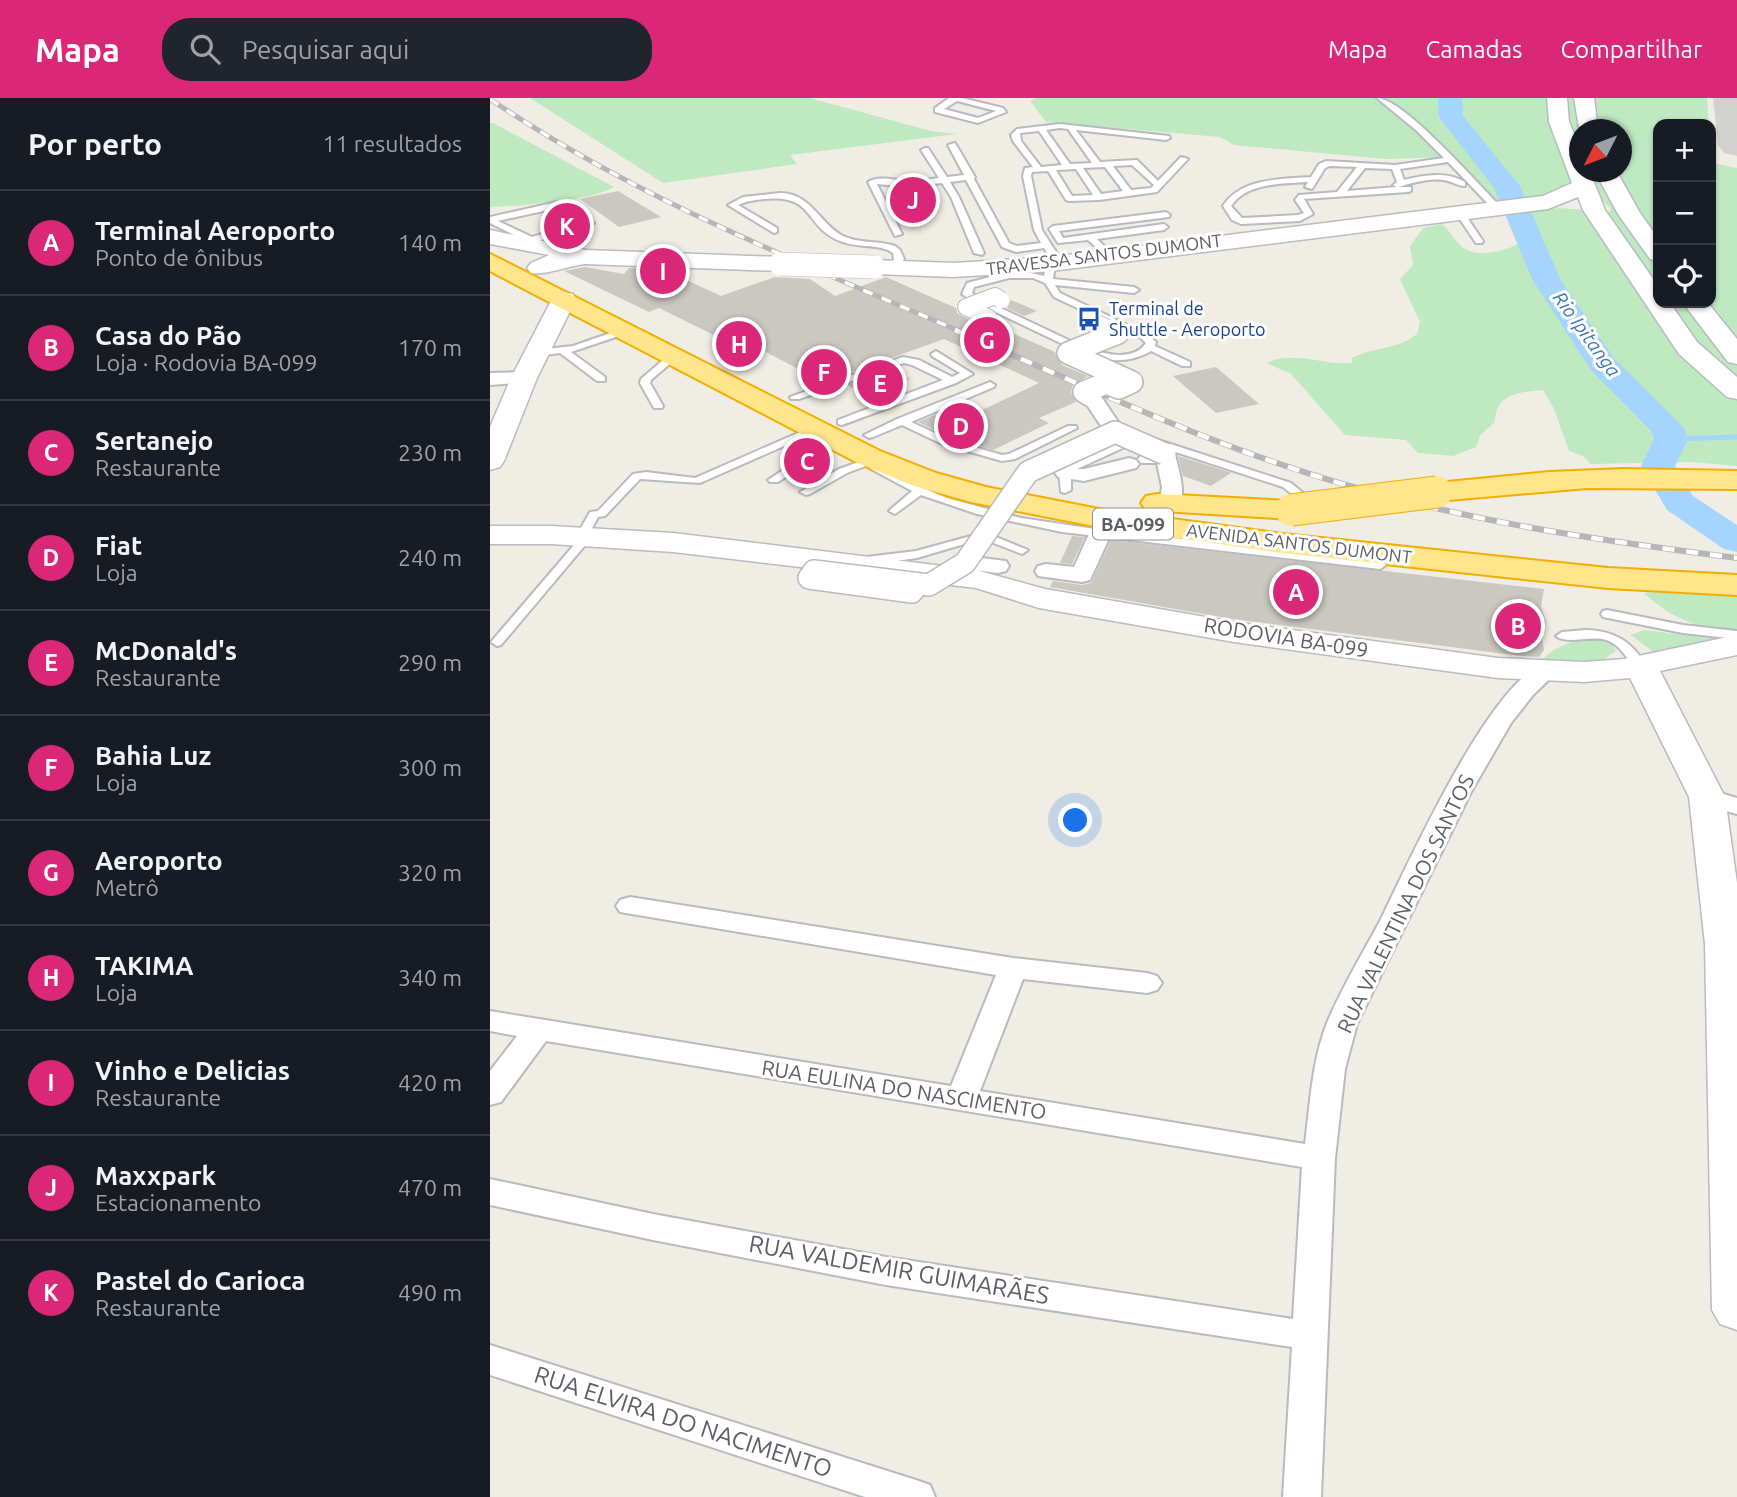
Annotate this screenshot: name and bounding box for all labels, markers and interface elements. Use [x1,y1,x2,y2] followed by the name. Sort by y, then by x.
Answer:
[162,18,652,81] search box
[186,30,224,68] icon: search
[35,31,120,68] text: Mapa
[242,35,409,64] text: Pesquisar aqui
[1328,36,1387,63] text: Mapa
[1425,36,1522,63] text: Camadas
[1560,36,1702,63] text: Compartilhar
[1569,119,1632,182] north arrow
[1653,119,1716,308] map controls
[1653,119,1716,182] button: +
[28,127,162,161] text: Por perto
[323,131,462,156] text: 11 resultados
[890,174,936,226] pin: J
[1653,182,1716,245] button: −
[544,200,590,252] pin: K
[95,216,335,245] text: Terminal Aeroporto
[43,230,59,255] text: A
[398,230,462,255] text: 140 m
[985,230,1223,278] street label: TRAVESSA SANTOS DUMONT
[95,245,263,270] text: Ponto de ônibus
[640,245,686,297] pin: I
[1653,245,1716,308] button: locate
[1549,287,1625,381] water label: Rio Ipitanga
[1109,298,1266,339] place label: Terminal de Shuttle - Aeroporto
[1075,305,1103,333] bus stop icon: Terminal de Shuttle - Aeroporto
[964,314,1010,366] pin: G
[716,318,762,370] pin: H
[95,321,242,350] text: Casa do Pão
[43,335,59,360] text: B
[398,335,462,360] text: 170 m
[801,346,847,398] pin: F
[95,350,317,375] text: Loja · Rodovia BA-099
[857,357,903,409] pin: E
[938,400,984,452] pin: D
[95,426,213,455] text: Sertanejo
[784,435,830,487] pin: C
[44,440,58,465] text: C
[398,440,462,465] text: 230 m
[95,455,221,480] text: Restaurante
[1093,508,1173,540] road number: BA-099
[1185,519,1413,567] street label: AVENIDA SANTOS DUMONT
[95,531,142,560] text: Fiat
[43,545,59,570] text: D
[398,545,462,570] text: 240 m
[95,560,138,585] text: Loja
[1273,566,1319,618] pin: A
[1495,600,1541,652] pin: B
[1202,612,1370,662] street label: RODOVIA BA-099
[95,636,237,665] text: McDonald's
[44,650,58,675] text: E
[398,650,462,675] text: 290 m
[95,665,221,690] text: Restaurante
[95,741,211,770] text: Bahia Luz
[45,755,57,780] text: F
[398,755,462,780] text: 300 m
[95,770,138,795] text: Loja
[1332,770,1478,1037] street label: RUA VALENTINA DOS SANTOS
[1058,803,1092,837] your location
[95,846,223,875] text: Aeroporto
[43,860,59,885] text: G
[398,860,462,885] text: 320 m
[95,875,159,900] text: Metrô
[95,951,193,980] text: TAKIMA
[43,965,59,990] text: H
[398,965,462,990] text: 340 m
[95,980,138,1005] text: Loja
[760,1055,1048,1123] street label: RUA EULINA DO NASCIMENTO
[95,1056,290,1085] text: Vinho e Delicias
[48,1070,54,1095] text: I
[398,1070,462,1095] text: 420 m
[95,1085,221,1110] text: Restaurante
[95,1161,216,1190] text: Maxxpark
[45,1175,57,1200] text: J
[398,1175,462,1200] text: 470 m
[95,1190,262,1215] text: Estacionamento
[747,1230,1051,1309] street label: RUA VALDEMIR GUIMARÃES
[95,1266,305,1295] text: Pastel do Carioca
[43,1280,59,1305] text: K
[398,1280,462,1305] text: 490 m
[95,1295,221,1320] text: Restaurante
[531,1361,835,1482] street label: RUA ELVIRA DO NACIMENTO

